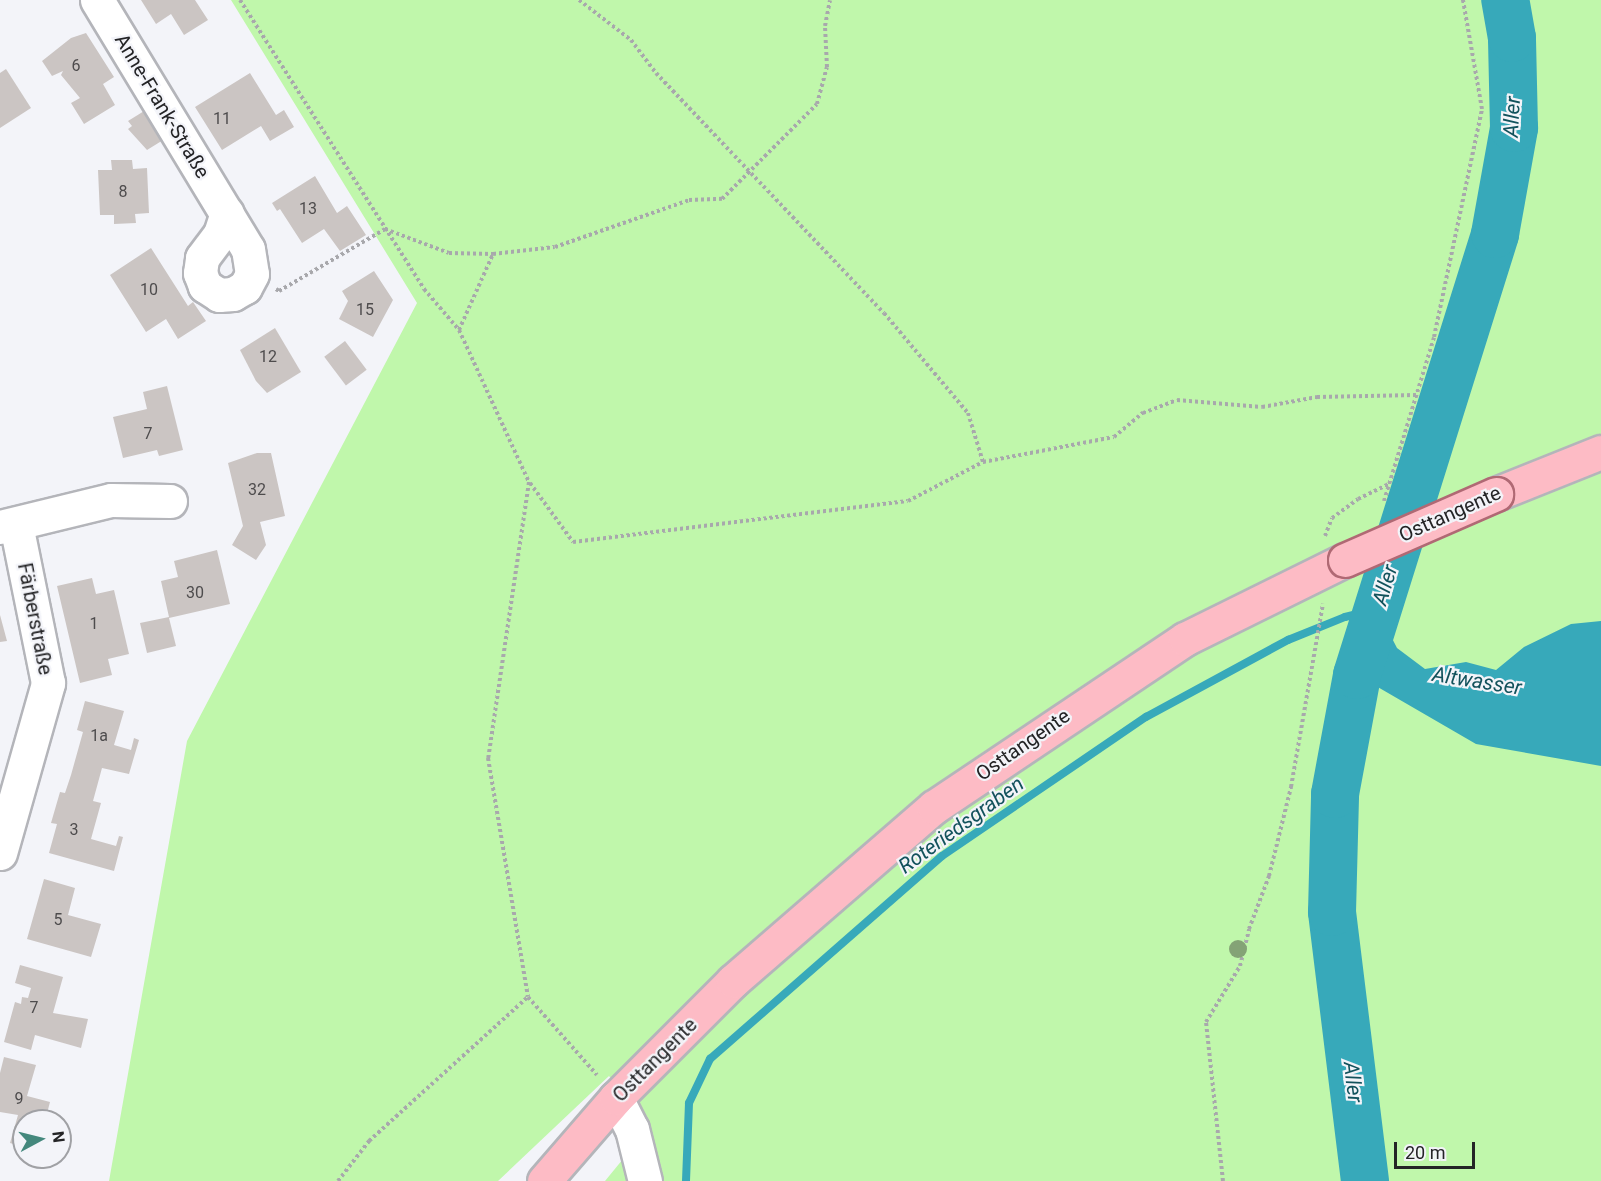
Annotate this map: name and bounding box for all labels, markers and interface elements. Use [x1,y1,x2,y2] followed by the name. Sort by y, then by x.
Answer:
[109,29,215,183] street label: Anne-Frank-Straße
[72,56,80,76] house number: 6
[1498,96,1526,138] water label: Aller
[213,109,231,129] house number: 11
[119,182,127,202] house number: 8
[299,199,317,219] house number: 13
[140,280,158,300] house number: 10
[356,300,374,320] house number: 15
[259,347,277,367] house number: 12
[144,424,152,444] house number: 7
[248,480,266,500] house number: 32
[1395,481,1505,547] street label: Osttangente
[12,561,58,677] street label: Färberstraße
[1367,562,1403,608] water label: Aller
[186,583,204,603] house number: 30
[90,614,98,634] house number: 1
[1431,662,1523,700] water label: Altwasser
[971,704,1075,786] street label: Osttangente
[90,726,108,746] house number: 1a
[893,771,1029,879] water label: Roteriedsgraben
[70,820,78,840] house number: 3
[54,910,62,930] house number: 5
[30,998,38,1018] house number: 7
[608,1013,702,1107] street label: Osttangente
[1338,1060,1368,1104] water label: Aller
[15,1089,23,1109] house number: 9
[12,1109,72,1169] north arrow
[48,1130,68,1144] text: N
[1397,1130,1478,1168] scale bar
[1405,1142,1445,1163] text: 20 m

